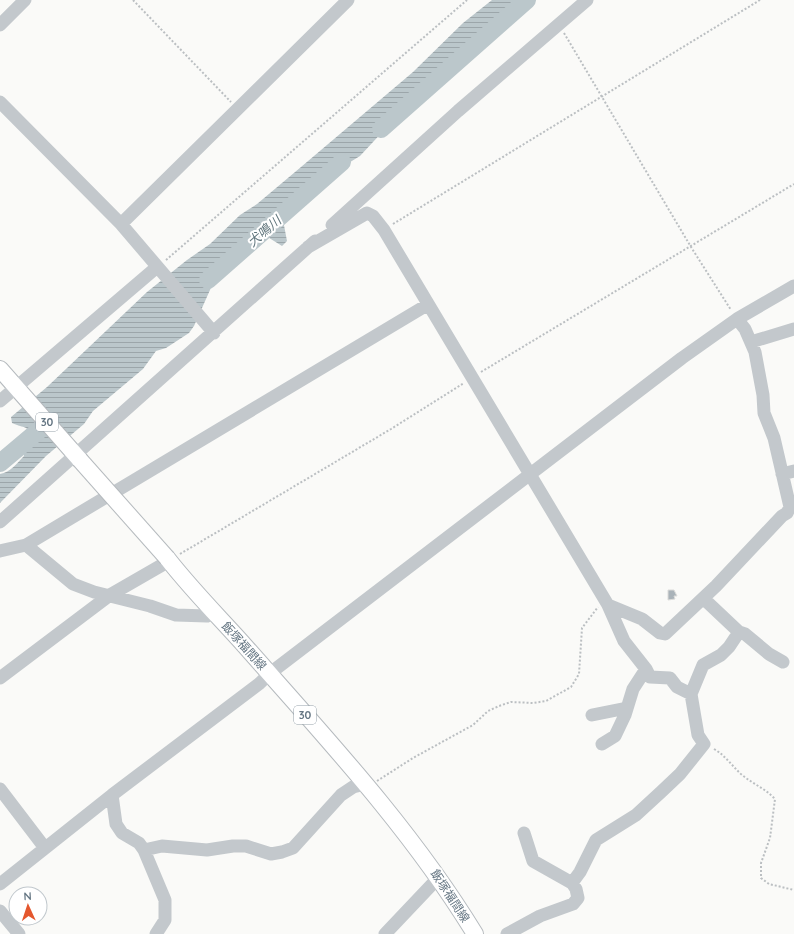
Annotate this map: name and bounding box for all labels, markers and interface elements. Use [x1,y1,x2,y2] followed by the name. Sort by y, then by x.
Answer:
[244,211,285,250] water label: 犬鳴川
[36,413,58,431] road number: 30
[219,618,270,673] street label: 飯塚福間線
[294,706,316,724] road number: 30
[428,866,473,925] street label: 飯塚福間線
[8,886,48,926] north arrow
[23,889,32,903] text: N

